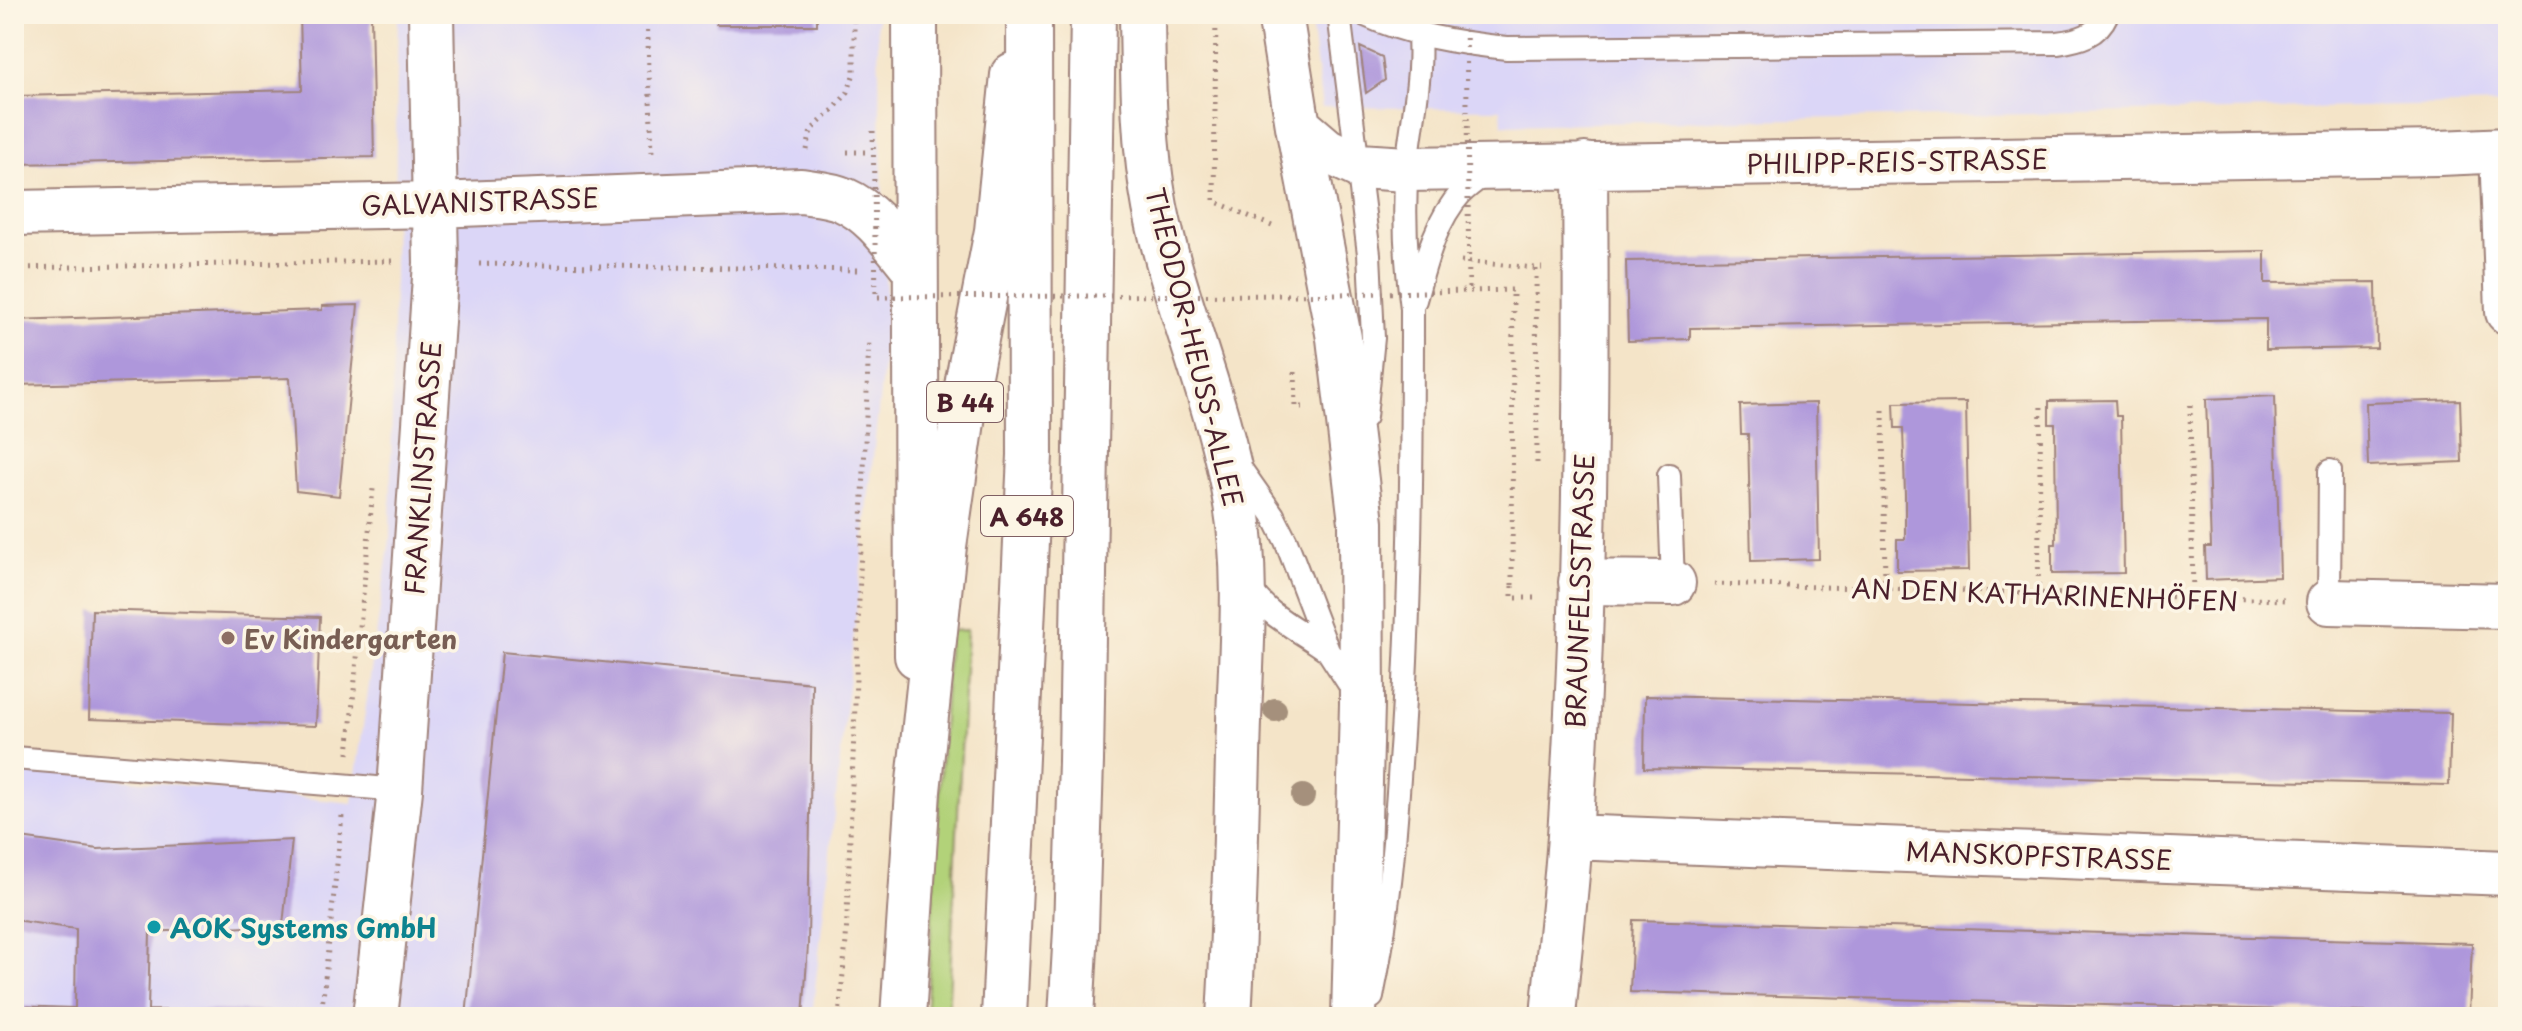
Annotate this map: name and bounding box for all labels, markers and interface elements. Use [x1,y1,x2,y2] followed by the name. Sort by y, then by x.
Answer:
[1746,139,2048,183] street label: PHILIPP-REIS-STRASSE
[361,177,599,225] street label: GALVANISTRASSE
[1136,183,1254,511] street label: THEODOR-HEUSS-ALLEE
[394,340,450,596] street label: FRANKLINSTRASSE
[927,382,1003,422] road number: B 44
[1555,453,1603,729] street label: BRAUNFELSSTRASSE
[981,496,1073,536] road number: A 648
[1851,568,2239,620] street label: AN DEN KATHARINENHÖFEN
[244,619,457,658] place label: Ev Kindergarten
[219,629,237,647] marker: Ev Kindergarten
[1905,831,2173,879] street label: MANSKOPFSTRASSE
[170,908,436,947] place label: AOK Systems GmbH
[145,918,163,936] marker: AOK Systems GmbH

